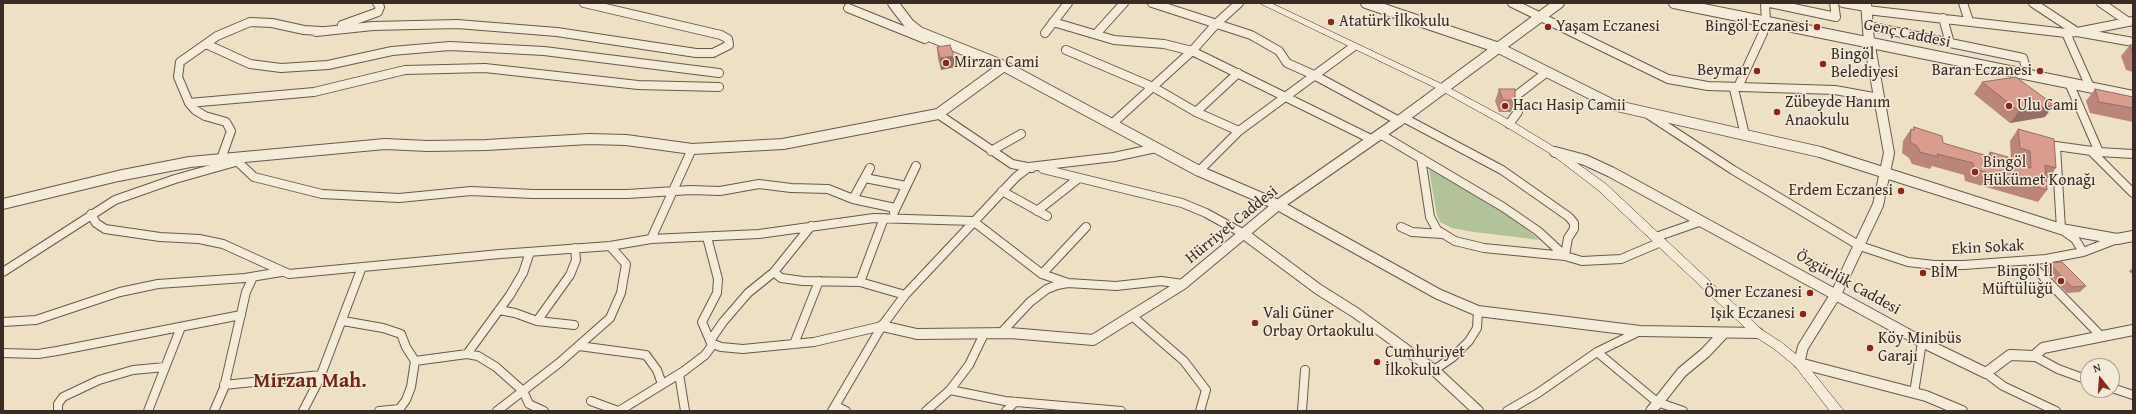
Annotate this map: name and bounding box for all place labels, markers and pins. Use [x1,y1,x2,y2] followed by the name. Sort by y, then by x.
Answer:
[1339,12,1450,32] place label: Atatürk İlkokulu
[1326,17,1336,27] marker: Atatürk İlkokulu
[1556,17,1660,37] place label: Yaşam Eczanesi
[1705,17,1809,37] place label: Bingöl Eczanesi
[1543,22,1553,32] marker: Yaşam Eczanesi
[1812,22,1822,32] marker: Bingöl Eczanesi
[1831,45,1899,83] place label: Bingöl Belediyesi
[954,53,1039,73] place label: Mirzan Cami
[941,58,951,68] marker: Mirzan Cami
[1818,59,1828,69] marker: Bingöl Belediyesi
[1697,61,1749,81] place label: Beymar
[1932,61,2032,81] place label: Baran Eczanesi
[1752,66,1762,76] marker: Beymar
[2035,66,2045,76] marker: Baran Eczanesi
[1785,93,1890,131] place label: Zübeyde Hanım Anaokulu
[1513,96,1626,116] place label: Hacı Hasip Camii
[2017,96,2078,116] place label: Ulu Cami
[1500,101,1510,111] marker: Hacı Hasip Camii
[2004,101,2014,111] marker: Ulu Cami
[1772,107,1782,117] marker: Zübeyde Hanım Anaokulu
[1983,153,2095,191] place label: Bingöl Hükümet Konağı
[1970,167,1980,177] marker: Bingöl Hükümet Konağı
[1789,181,1893,201] place label: Erdem Eczanesi
[1896,186,1906,196] marker: Erdem Eczanesi
[1982,262,2053,300] place label: Bingöl İl Müftülüğü
[1931,263,1958,283] place label: BİM
[1918,268,1928,278] marker: BİM
[2056,276,2066,286] marker: Bingöl İl Müftülüğü
[1704,283,1802,303] place label: Ömer Eczanesi
[1805,288,1815,298] marker: Ömer Eczanesi
[1263,304,1374,342] place label: Vali Güner Orbay Ortaokulu
[1710,304,1795,324] place label: Işık Eczanesi
[1798,309,1808,319] marker: Işık Eczanesi
[1250,318,1260,328] marker: Vali Güner Orbay Ortaokulu
[1878,329,1962,367] place label: Köy Minibüs Garajı
[1385,343,1465,381] place label: Cumhuriyet İlkokulu
[1865,343,1875,353] marker: Köy Minibüs Garajı
[1372,357,1382,367] marker: Cumhuriyet İlkokulu

